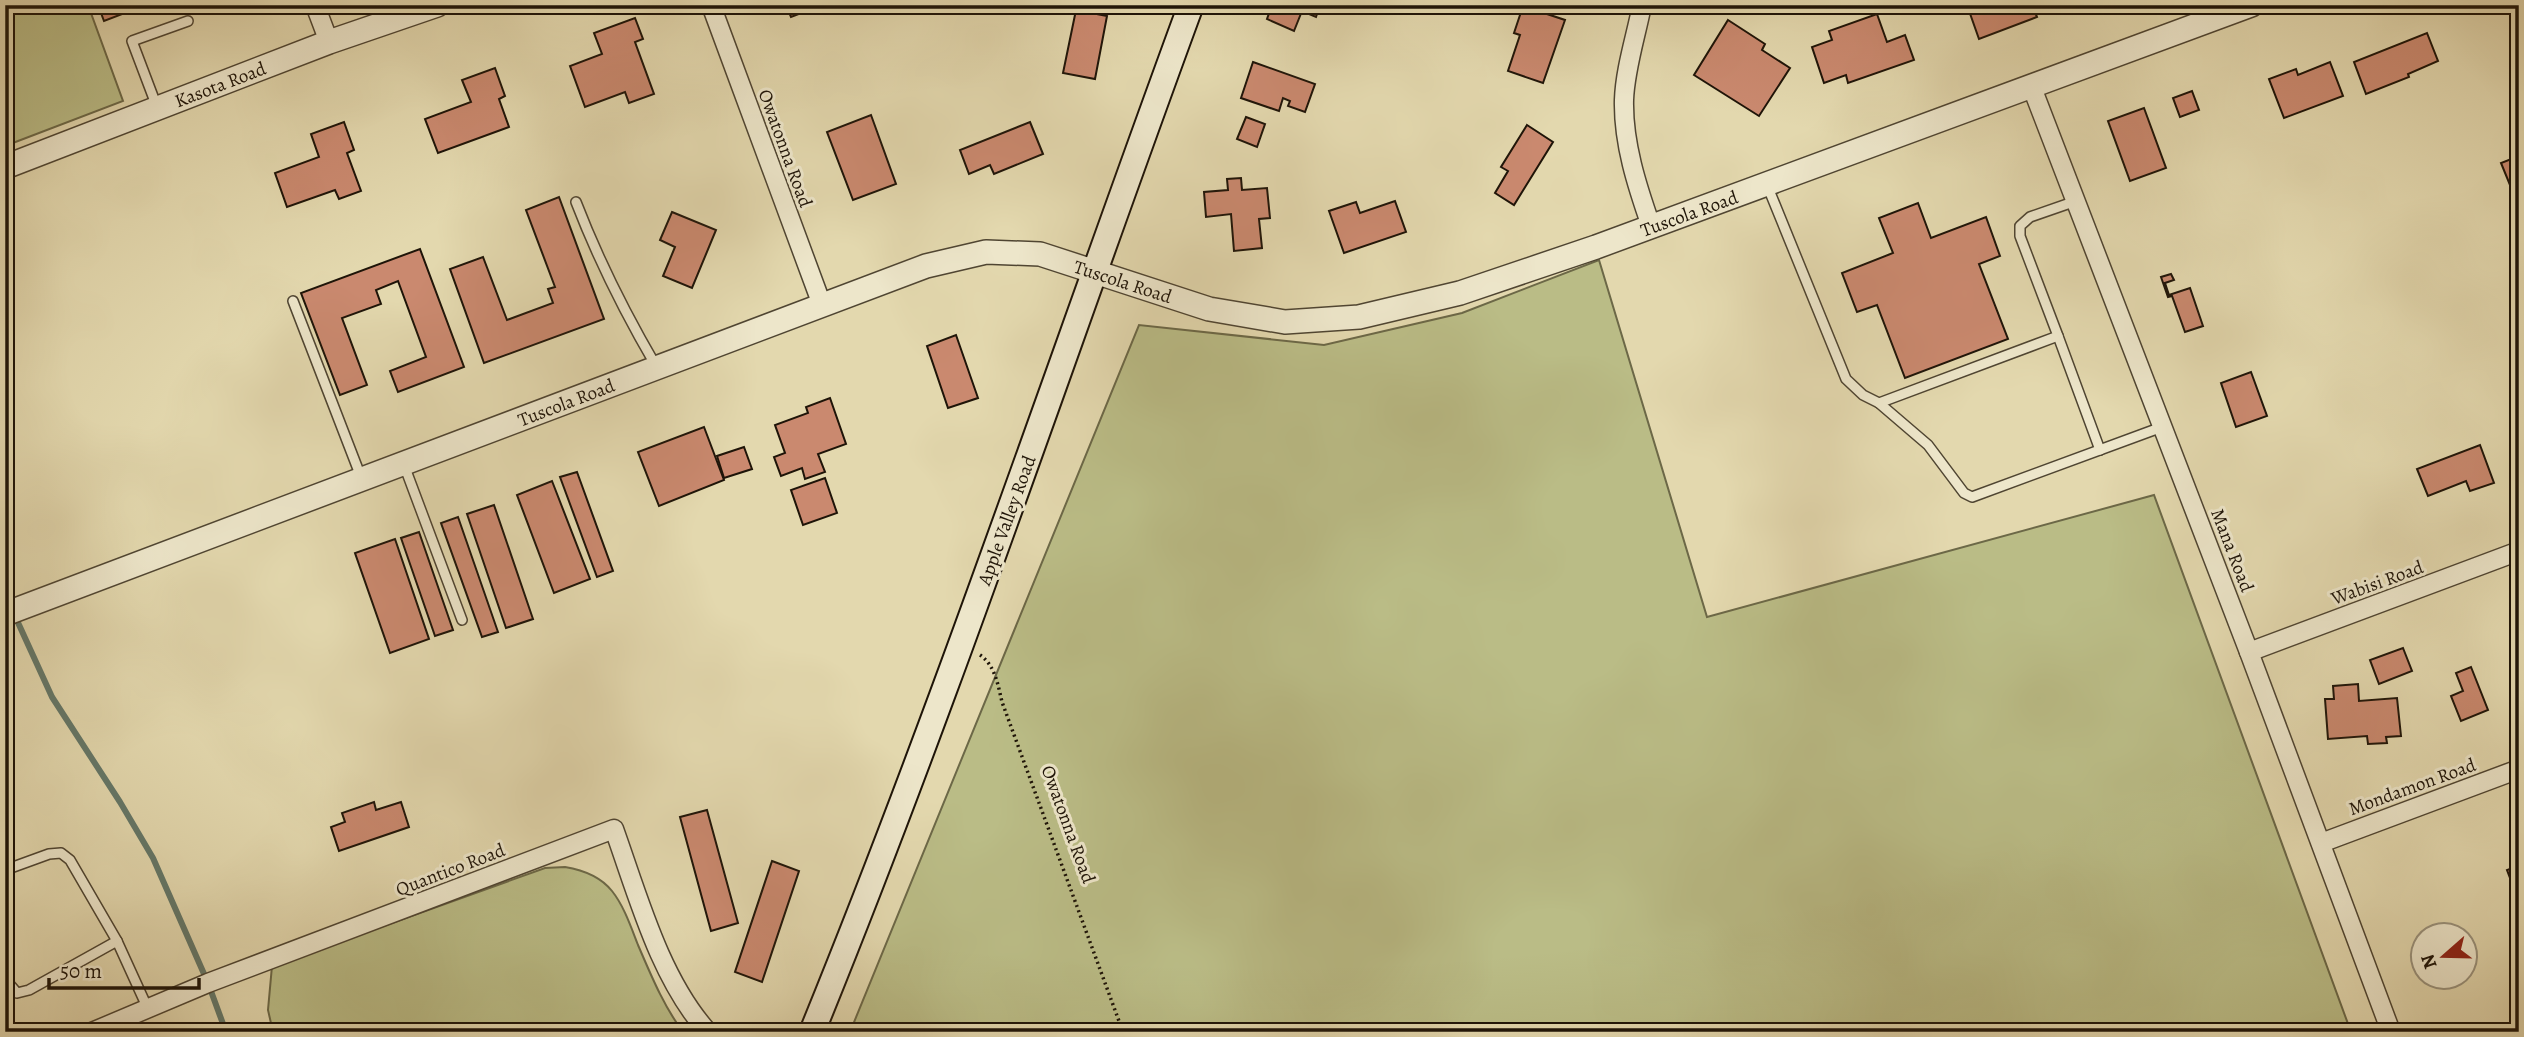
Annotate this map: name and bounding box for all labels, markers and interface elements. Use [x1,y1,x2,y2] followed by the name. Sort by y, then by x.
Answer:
[171,55,271,114] street label: Kasota Road
[752,86,819,212] street label: Owatonna Road
[1637,184,1742,244] street label: Tuscola Road
[1070,254,1176,310] street label: Tuscola Road
[514,372,619,433] street label: Tuscola Road
[971,451,1043,590] street label: Apple Valley Road
[2204,505,2260,597] street label: Mana Road
[2327,554,2428,612] street label: Wabisi Road
[2345,752,2480,822] street label: Mondamon Road
[1035,762,1102,888] street label: Owatonna Road
[392,837,509,903] street label: Quantico Road
[2408,922,2478,992] north arrow
[49,946,200,990] scale bar
[2414,950,2444,972] text: N
[60,957,102,985] text: 50 m

